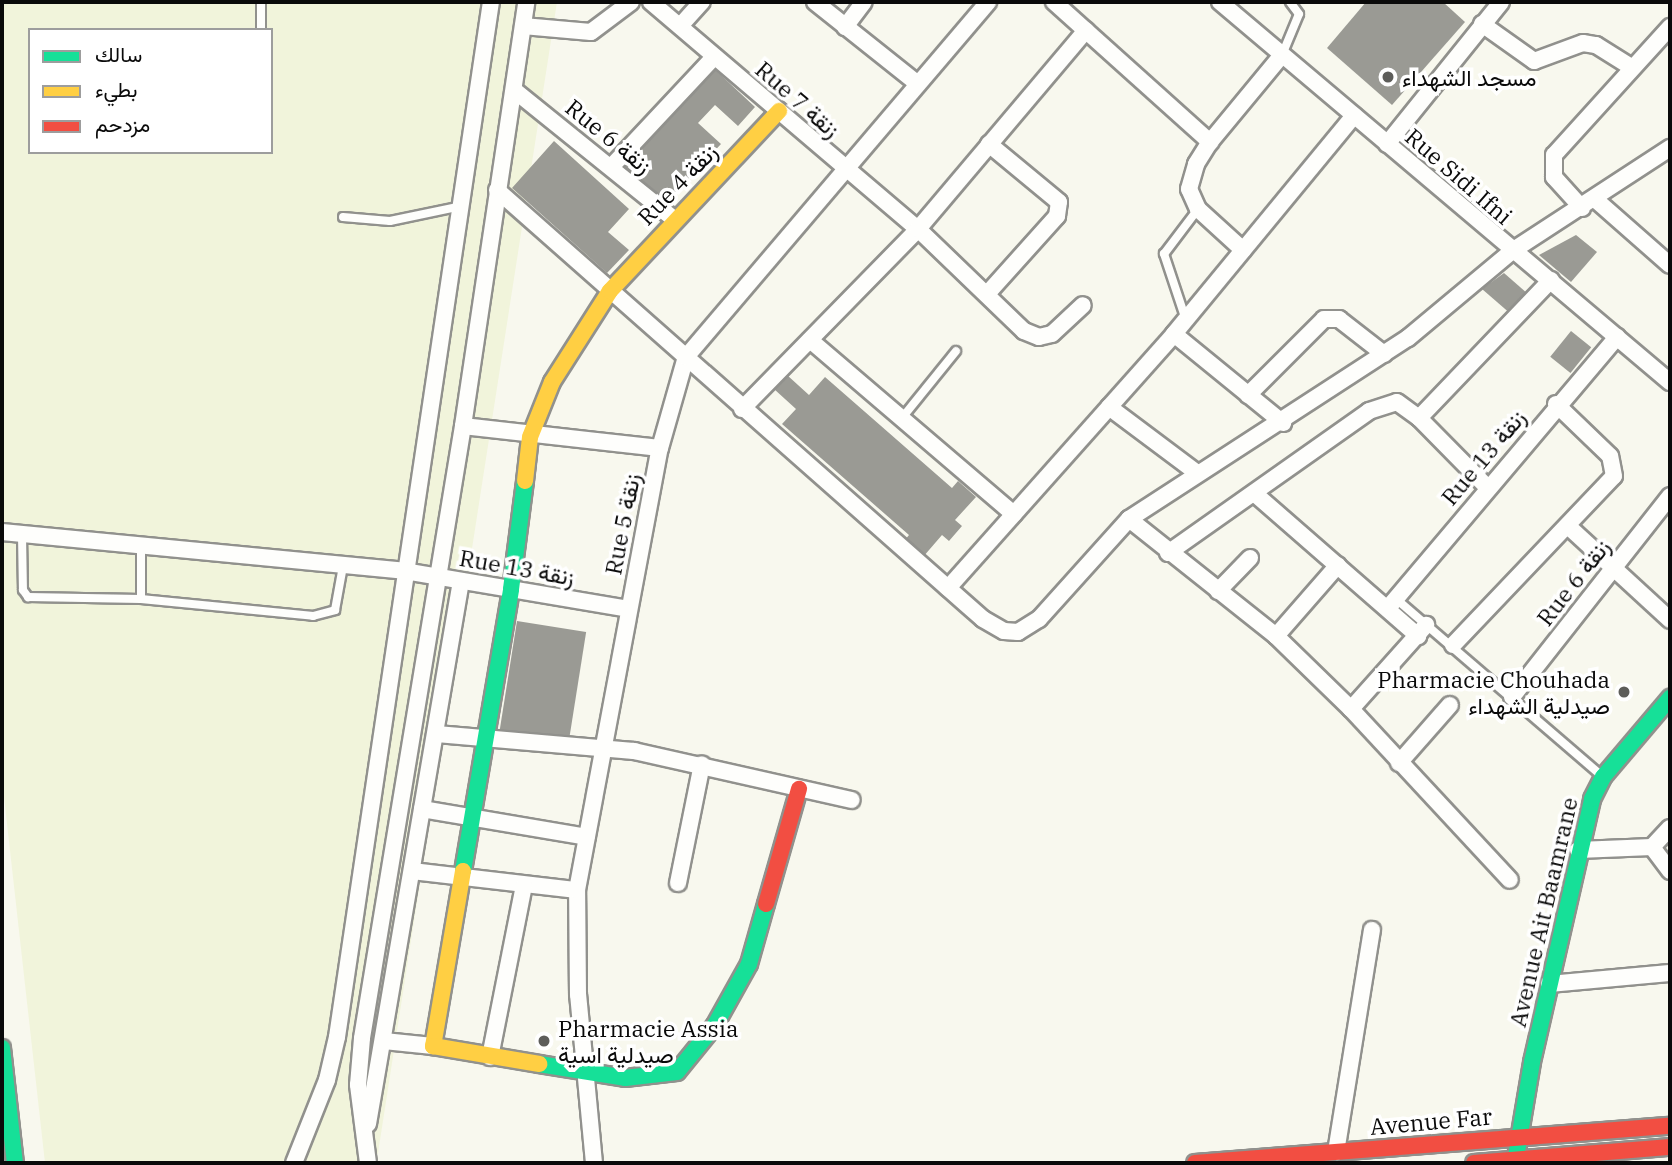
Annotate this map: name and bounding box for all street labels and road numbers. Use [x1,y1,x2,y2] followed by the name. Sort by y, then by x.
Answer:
[750,55,846,143] street label: Rue 7 زنقة
[560,93,658,179] street label: Rue 6 زنقة
[1400,122,1518,230] street label: Rue Sidi Ifni
[631,138,723,230] street label: Rue 4 زنقة
[1435,404,1531,510] street label: Rue 13 زنقة
[599,471,645,577] street label: Rue 5 زنقة
[1531,533,1615,631] street label: Rue 6 زنقة
[457,543,577,591] street label: Rue 13 زنقة
[1503,794,1583,1030] street label: Avenue Ait Baamrane
[1369,1102,1493,1140] street label: Avenue Far

